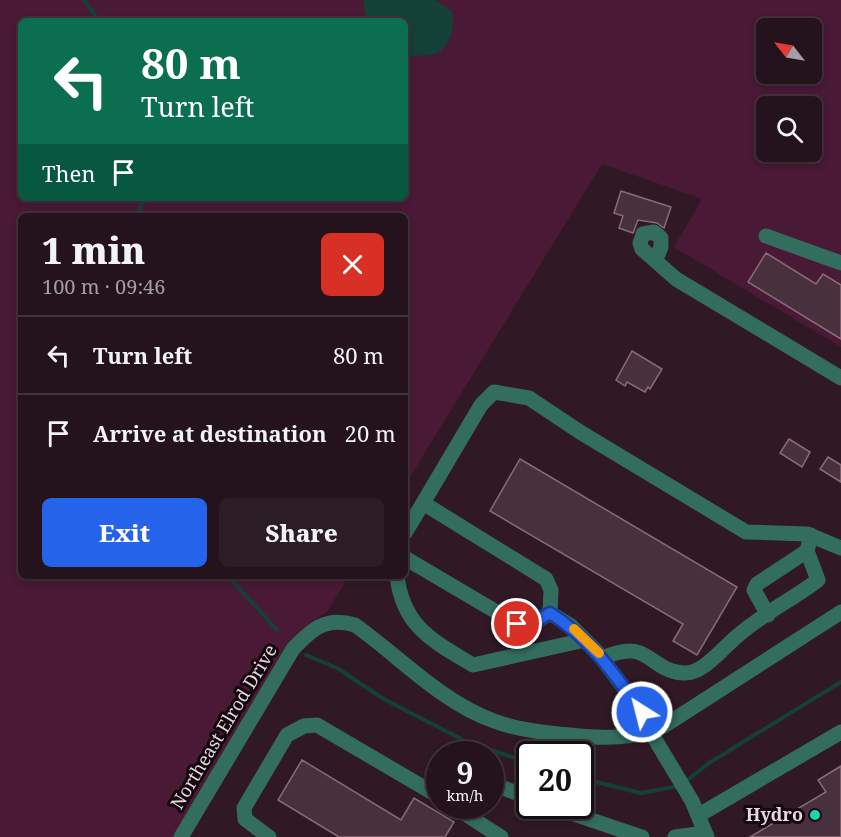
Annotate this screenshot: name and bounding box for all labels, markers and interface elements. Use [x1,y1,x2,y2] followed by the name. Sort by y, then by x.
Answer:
[756,18,822,84] north arrow
[756,18,822,162] map controls
[141,34,241,91] text: 80 m
[42,42,120,120] icon: left
[141,88,254,125] text: Turn left
[756,96,822,162] button: search
[107,156,140,189] icon: arrive
[42,158,95,188] text: Then
[42,226,145,275] text: 1 min
[321,233,384,296] button: close
[42,273,165,300] text: 100 m · 09:46
[42,339,75,372] icon: left
[93,340,192,370] text: Turn left
[333,340,384,370] text: 80 m
[42,417,75,450] icon: arrive
[93,418,327,448] text: Arrive at destination
[345,418,396,448] text: 20 m
[42,498,207,567] button: Exit
[219,498,384,567] button: Share
[491,598,542,649] pin
[500,607,533,640] icon: arrive
[164,640,282,813] street label: Northeast Elrod Drive
[610,680,674,744] position arrow
[516,741,594,819] speed limit sign: 20
[457,752,473,793] text: 9
[447,785,483,805] text: km/h
[746,802,803,826] place label: Hydro
[808,808,822,822] marker: Hydro

